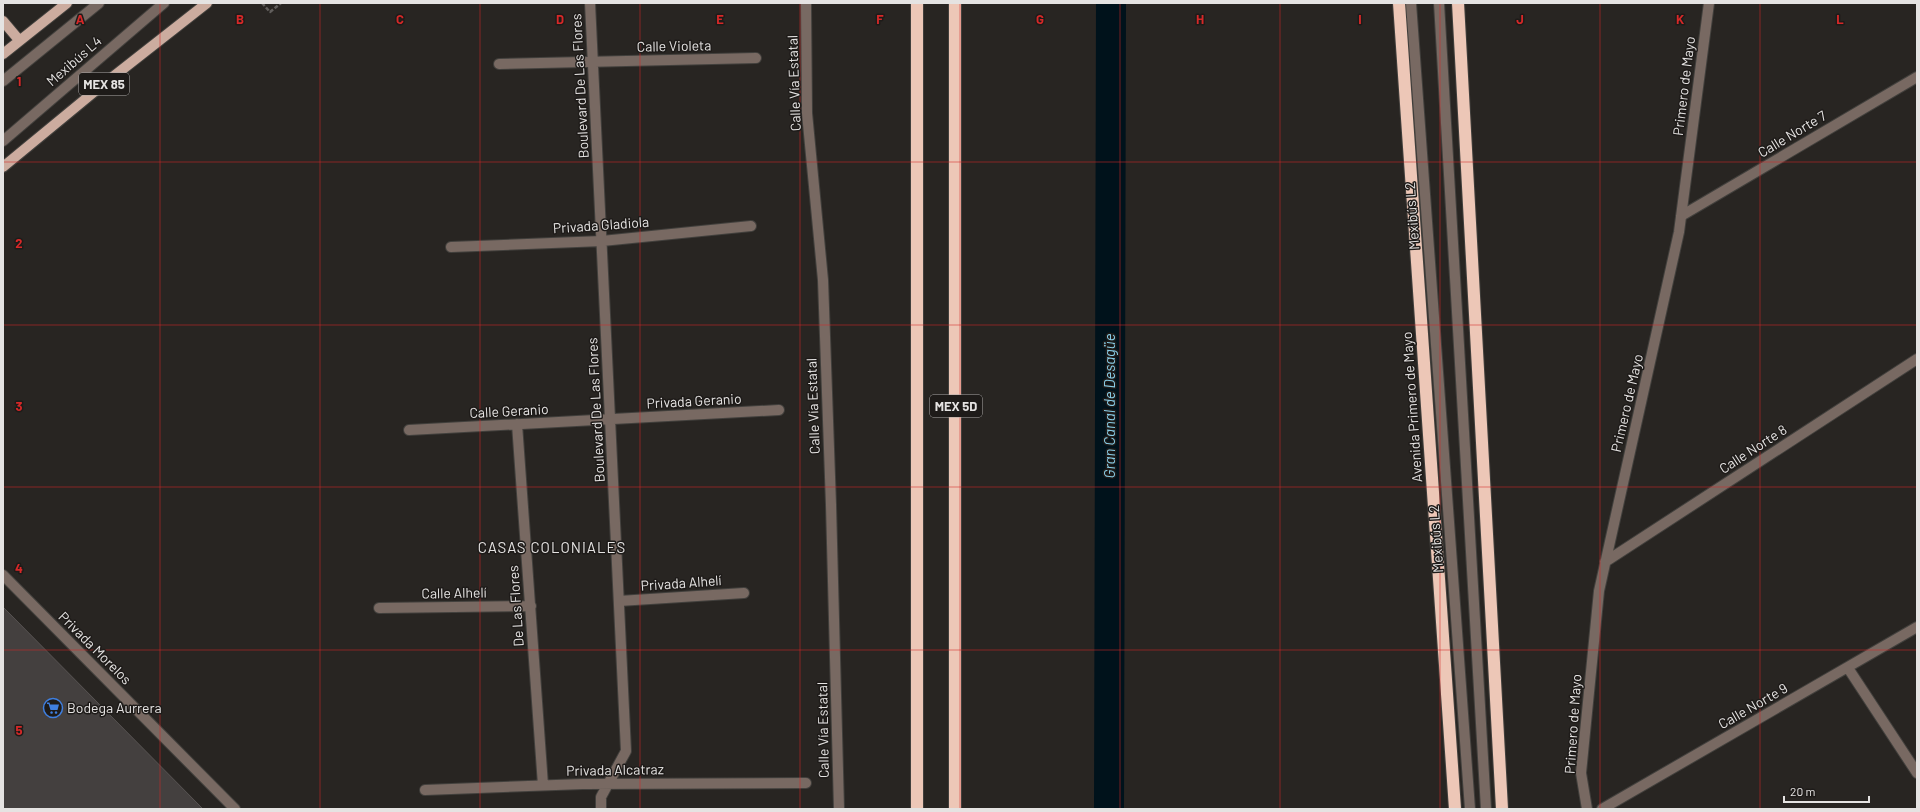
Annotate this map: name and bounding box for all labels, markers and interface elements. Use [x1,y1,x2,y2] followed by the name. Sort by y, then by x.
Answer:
[76,11,85,27] text: A
[236,11,244,27] text: B
[396,11,404,27] text: C
[556,11,564,27] text: D
[716,11,724,27] text: E
[876,11,884,27] text: F
[1036,11,1044,27] text: G
[1196,11,1204,27] text: H
[1358,11,1362,27] text: I
[1516,11,1524,27] text: J
[1676,11,1684,27] text: K
[1836,11,1844,27] text: L
[567,13,592,159] street label: Boulevard De Las Flores
[42,32,105,89] street label: Mexibús L4
[783,35,804,131] street label: Calle Vía Estatal
[1669,35,1698,137] street label: Primero de Mayo
[637,36,711,55] street label: Calle Violeta
[17,73,21,89] text: 1
[79,73,129,95] road number: MEX 85
[1755,106,1829,161] street label: Calle Norte 7
[1401,182,1422,250] street label: Mexibús L2
[552,213,650,236] street label: Privada Gladiola
[15,235,23,251] text: 2
[1398,331,1425,483] street label: Avenida Primero de Mayo
[1100,333,1118,478] water label: Gran Canal de Desagüe
[583,337,608,483] street label: Boulevard De Las Flores
[1607,352,1646,454] street label: Primero de Mayo
[802,358,823,454] street label: Calle Vía Estatal
[646,390,742,411] street label: Privada Geranio
[930,395,982,417] road number: MEX 5D
[15,398,23,414] text: 3
[469,400,549,421] street label: Calle Geranio
[1716,420,1790,477] street label: Calle Norte 8
[1425,505,1446,573] street label: Mexibús L2
[478,538,626,556] district label: CASAS COLONIALES
[15,560,23,576] text: 4
[504,565,527,647] street label: De Las Flores
[640,571,722,594] street label: Privada Alhelí
[421,583,487,602] street label: Calle Alhelí
[55,608,135,688] street label: Privada Morelos
[1561,673,1584,775] street label: Primero de Mayo
[1715,679,1790,732] street label: Calle Norte 9
[813,682,832,778] street label: Calle Vía Estatal
[42,697,64,719] supermarket icon: Bodega Aurrera
[67,699,162,716] place label: Bodega Aurrera
[15,722,23,738] text: 5
[566,760,664,779] street label: Privada Alcatraz
[1784,778,1869,804] scale bar
[1790,784,1816,798] text: 20 m

